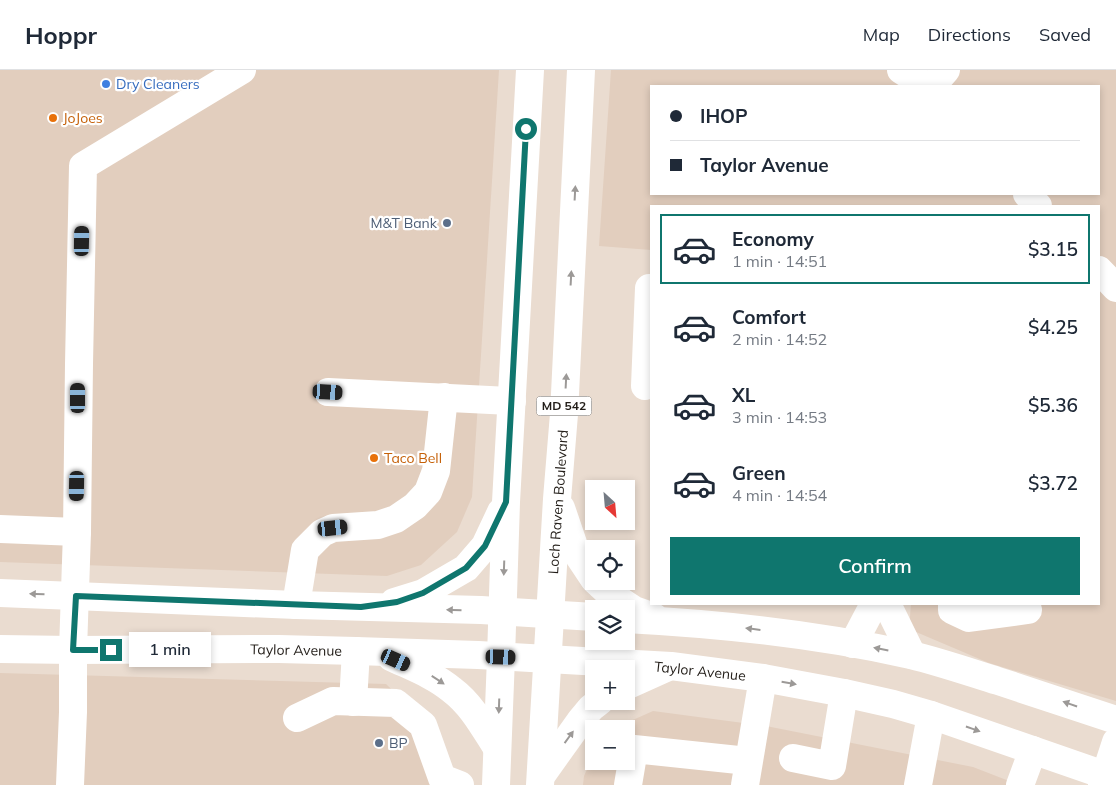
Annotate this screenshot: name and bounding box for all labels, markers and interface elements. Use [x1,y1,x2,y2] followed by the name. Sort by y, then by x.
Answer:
[25,20,97,50] text: Hoppr
[863,23,900,46] text: Map
[928,23,1011,46] text: Directions
[1039,23,1091,46] text: Saved
[116,75,200,93] place label: Dry Cleaners
[100,78,112,90] marker: Dry Cleaners
[700,104,748,128] text: IHOP
[63,109,103,127] place label: JoJoes
[47,112,59,124] marker: JoJoes
[515,118,537,140] route start
[700,153,829,177] text: Taylor Avenue
[571,185,579,201] one-way arrow
[371,214,438,232] place label: M&T Bank
[441,217,453,229] marker: M&T Bank
[74,226,89,256] car
[672,227,717,272] icon: car
[732,227,814,251] text: Economy
[1028,237,1078,261] text: $3.15
[732,251,827,271] text: 1 min · 14:51
[567,269,575,285] one-way arrow
[672,305,717,350] icon: car
[732,305,806,329] text: Comfort
[1028,315,1078,339] text: $4.25
[732,329,827,349] text: 2 min · 14:52
[562,373,570,389] one-way arrow
[70,383,85,413] car
[672,383,717,428] icon: car
[732,383,755,407] text: XL
[312,384,343,400] car
[1028,393,1078,417] text: $5.36
[536,396,592,416] road number: MD 542
[732,407,827,427] text: 3 min · 14:53
[544,429,572,575] street label: Loch Raven Boulevard
[384,449,442,467] place label: Taco Bell
[368,452,380,464] marker: Taco Bell
[672,461,717,506] icon: car
[732,461,786,485] text: Green
[69,471,84,501] car
[1028,471,1078,495] text: $3.72
[585,480,635,530] north arrow
[585,480,635,770] map controls
[732,485,827,505] text: 4 min · 14:54
[317,519,348,537] car
[670,537,1080,595] button: Confirm
[585,540,635,590] button: locate
[499,560,507,576] one-way arrow
[29,590,45,598] one-way arrow
[585,600,635,650] button: layers
[445,605,461,613] one-way arrow
[745,625,761,633] one-way arrow
[128,632,211,668] callout: 1 min
[100,639,122,661] route end
[149,639,191,659] text: 1 min
[250,640,342,660] street label: Taylor Avenue
[872,645,888,653] one-way arrow
[379,647,412,673] car
[485,649,516,665] car
[653,657,747,685] street label: Taylor Avenue
[585,660,635,710] button: +
[431,675,444,685] one-way arrow
[781,679,797,687] one-way arrow
[495,698,503,714] one-way arrow
[1062,700,1077,708] one-way arrow
[585,720,635,770] button: −
[965,726,980,733] one-way arrow
[564,730,574,744] one-way arrow
[389,734,408,752] place label: BP
[373,737,385,749] marker: BP

